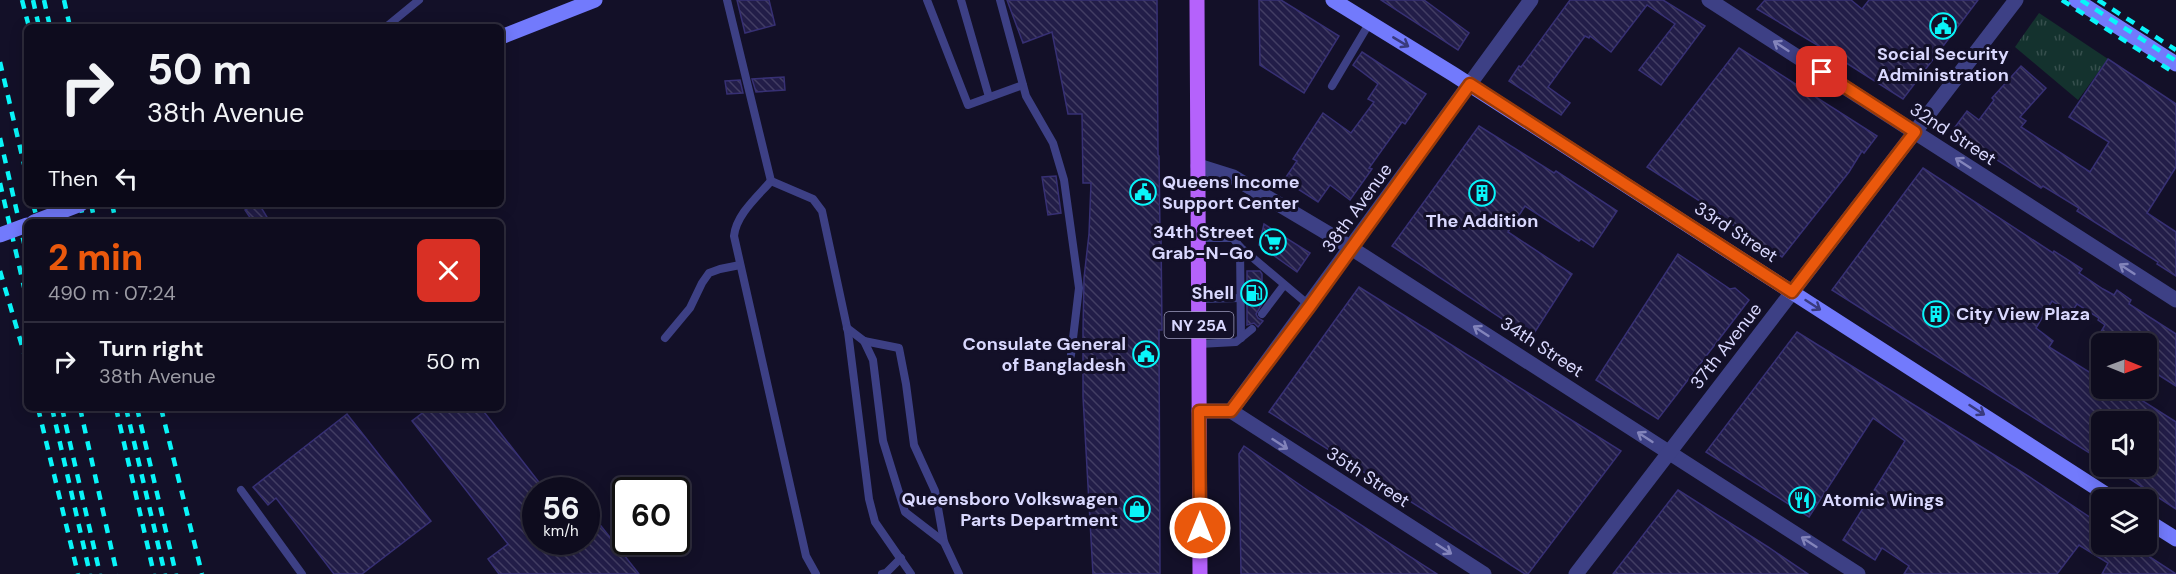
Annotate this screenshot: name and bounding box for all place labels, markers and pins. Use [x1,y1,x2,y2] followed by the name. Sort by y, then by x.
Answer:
[1928,11,1958,41] public building icon: Social Security Administration
[1877,42,2009,87] place label: Social Security Administration
[1796,46,1847,97] pin
[1162,170,1300,215] place label: Queens Income Support Center
[1128,177,1158,207] public building icon: Queens Income Support Center
[1467,178,1497,208] building icon: The Addition
[1426,209,1538,233] place label: The Addition
[1151,220,1254,265] place label: 34th Street Grab-N-Go
[1258,227,1288,257] supermarket icon: 34th Street Grab-N-Go
[1239,278,1269,308] fuel station icon: Shell
[1192,281,1234,305] place label: Shell
[1921,299,1951,329] building icon: City View Plaza
[1956,302,2090,326] place label: City View Plaza
[963,332,1126,377] place label: Consulate General of Bangladesh
[1131,339,1161,369] public building icon: Consulate General of Bangladesh
[1787,485,1817,515] restaurant icon: Atomic Wings
[901,487,1118,532] place label: Queensboro Volkswagen Parts Department
[1822,488,1944,512] place label: Atomic Wings
[1122,494,1152,524] shop icon: Queensboro Volkswagen Parts Department

